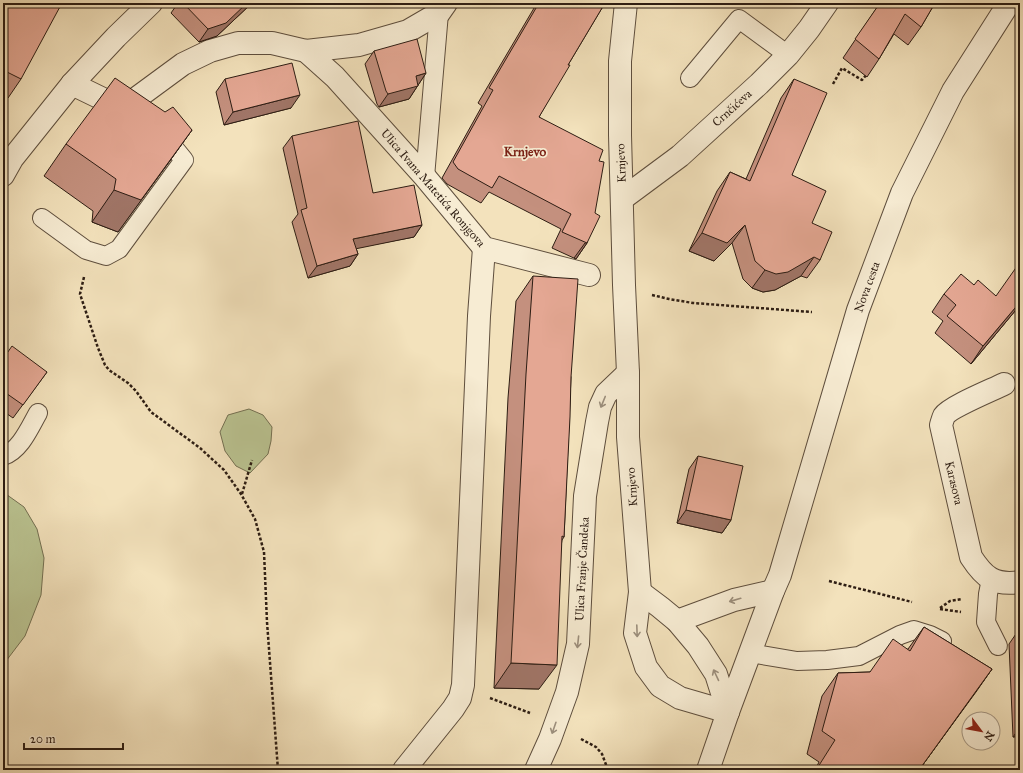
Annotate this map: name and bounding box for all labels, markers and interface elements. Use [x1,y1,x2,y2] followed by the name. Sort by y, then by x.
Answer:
[709,86,755,129] street label: Crnčićeva
[377,126,489,251] street label: Ulica Ivana Matetića Ronjgova
[613,143,629,183] street label: Krnjevo
[504,144,547,160] district label: Krnjevo
[851,259,883,314] street label: Nova cesta
[598,395,606,407] one-way arrow
[942,460,966,507] street label: Karasova
[624,467,640,507] street label: Krnjevo
[570,516,592,621] street label: Ulica Franje Čandeka
[729,597,742,604] one-way arrow
[633,624,640,637] one-way arrow
[574,635,582,648] one-way arrow
[712,669,719,681] one-way arrow
[961,711,1001,751] north arrow
[550,722,557,735] one-way arrow
[24,725,123,751] scale bar
[981,729,997,744] text: N
[30,732,56,746] text: 20 m

